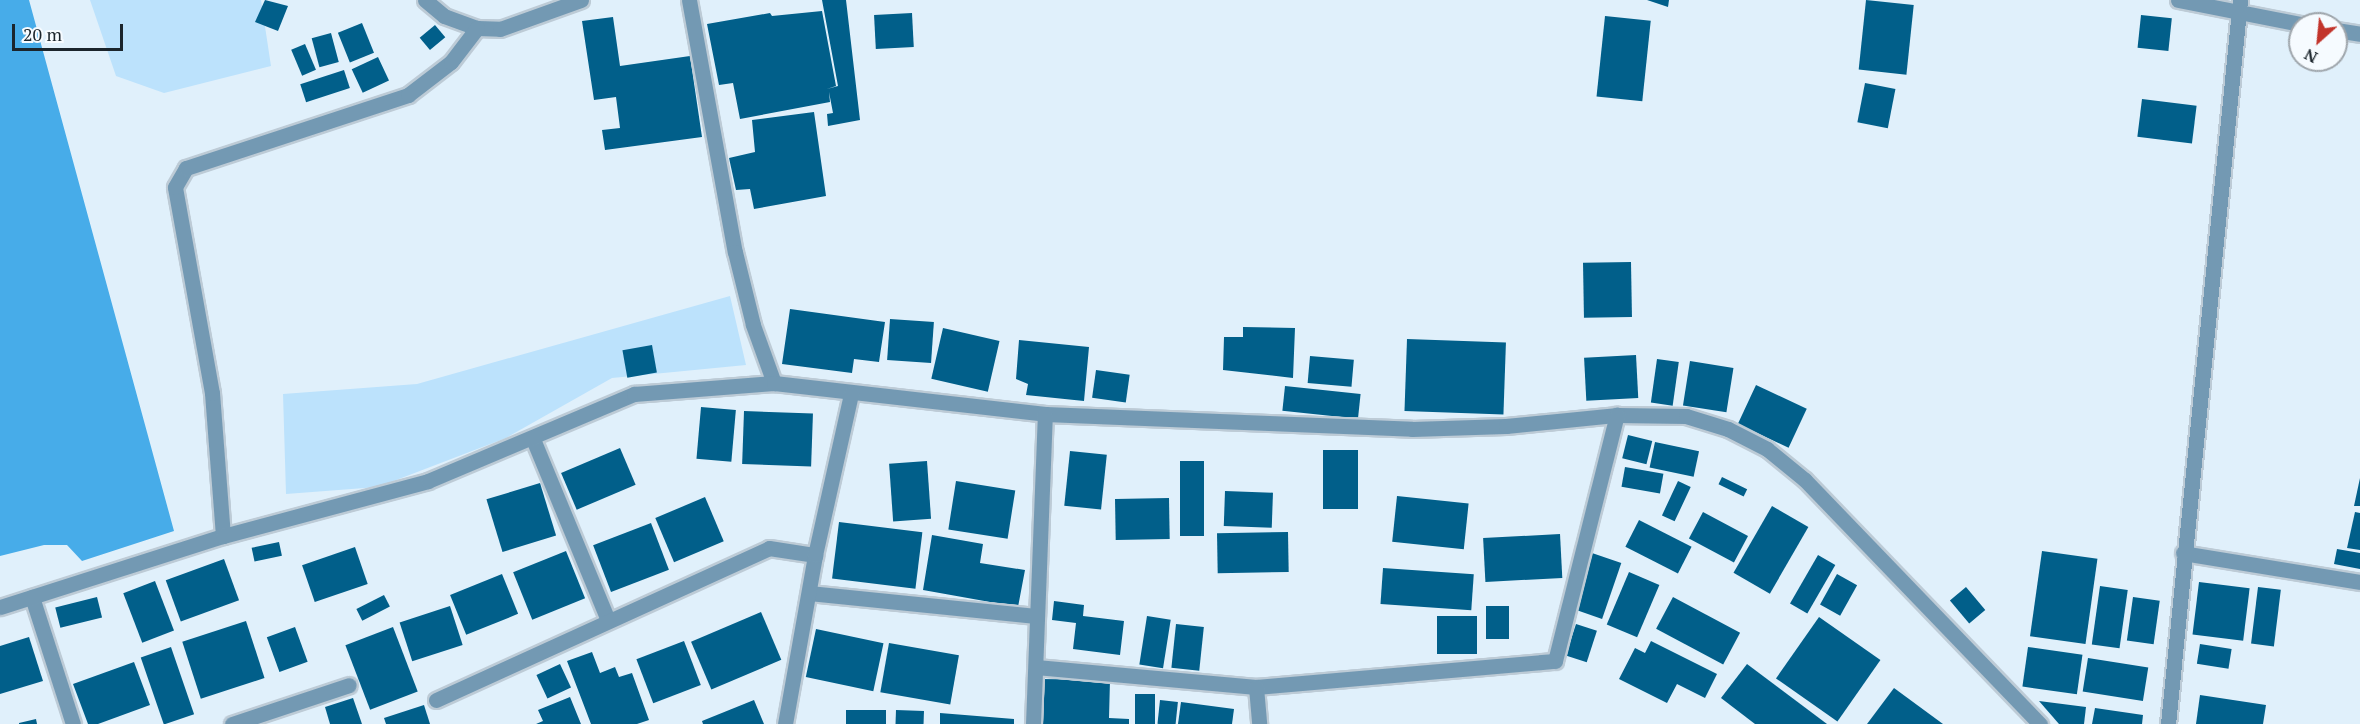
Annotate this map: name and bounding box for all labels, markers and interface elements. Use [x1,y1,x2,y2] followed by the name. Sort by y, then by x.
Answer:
[15,12,126,50] scale bar
[2288,12,2348,72] north arrow
[23,22,62,46] text: 20 m
[2300,44,2321,69] text: N

